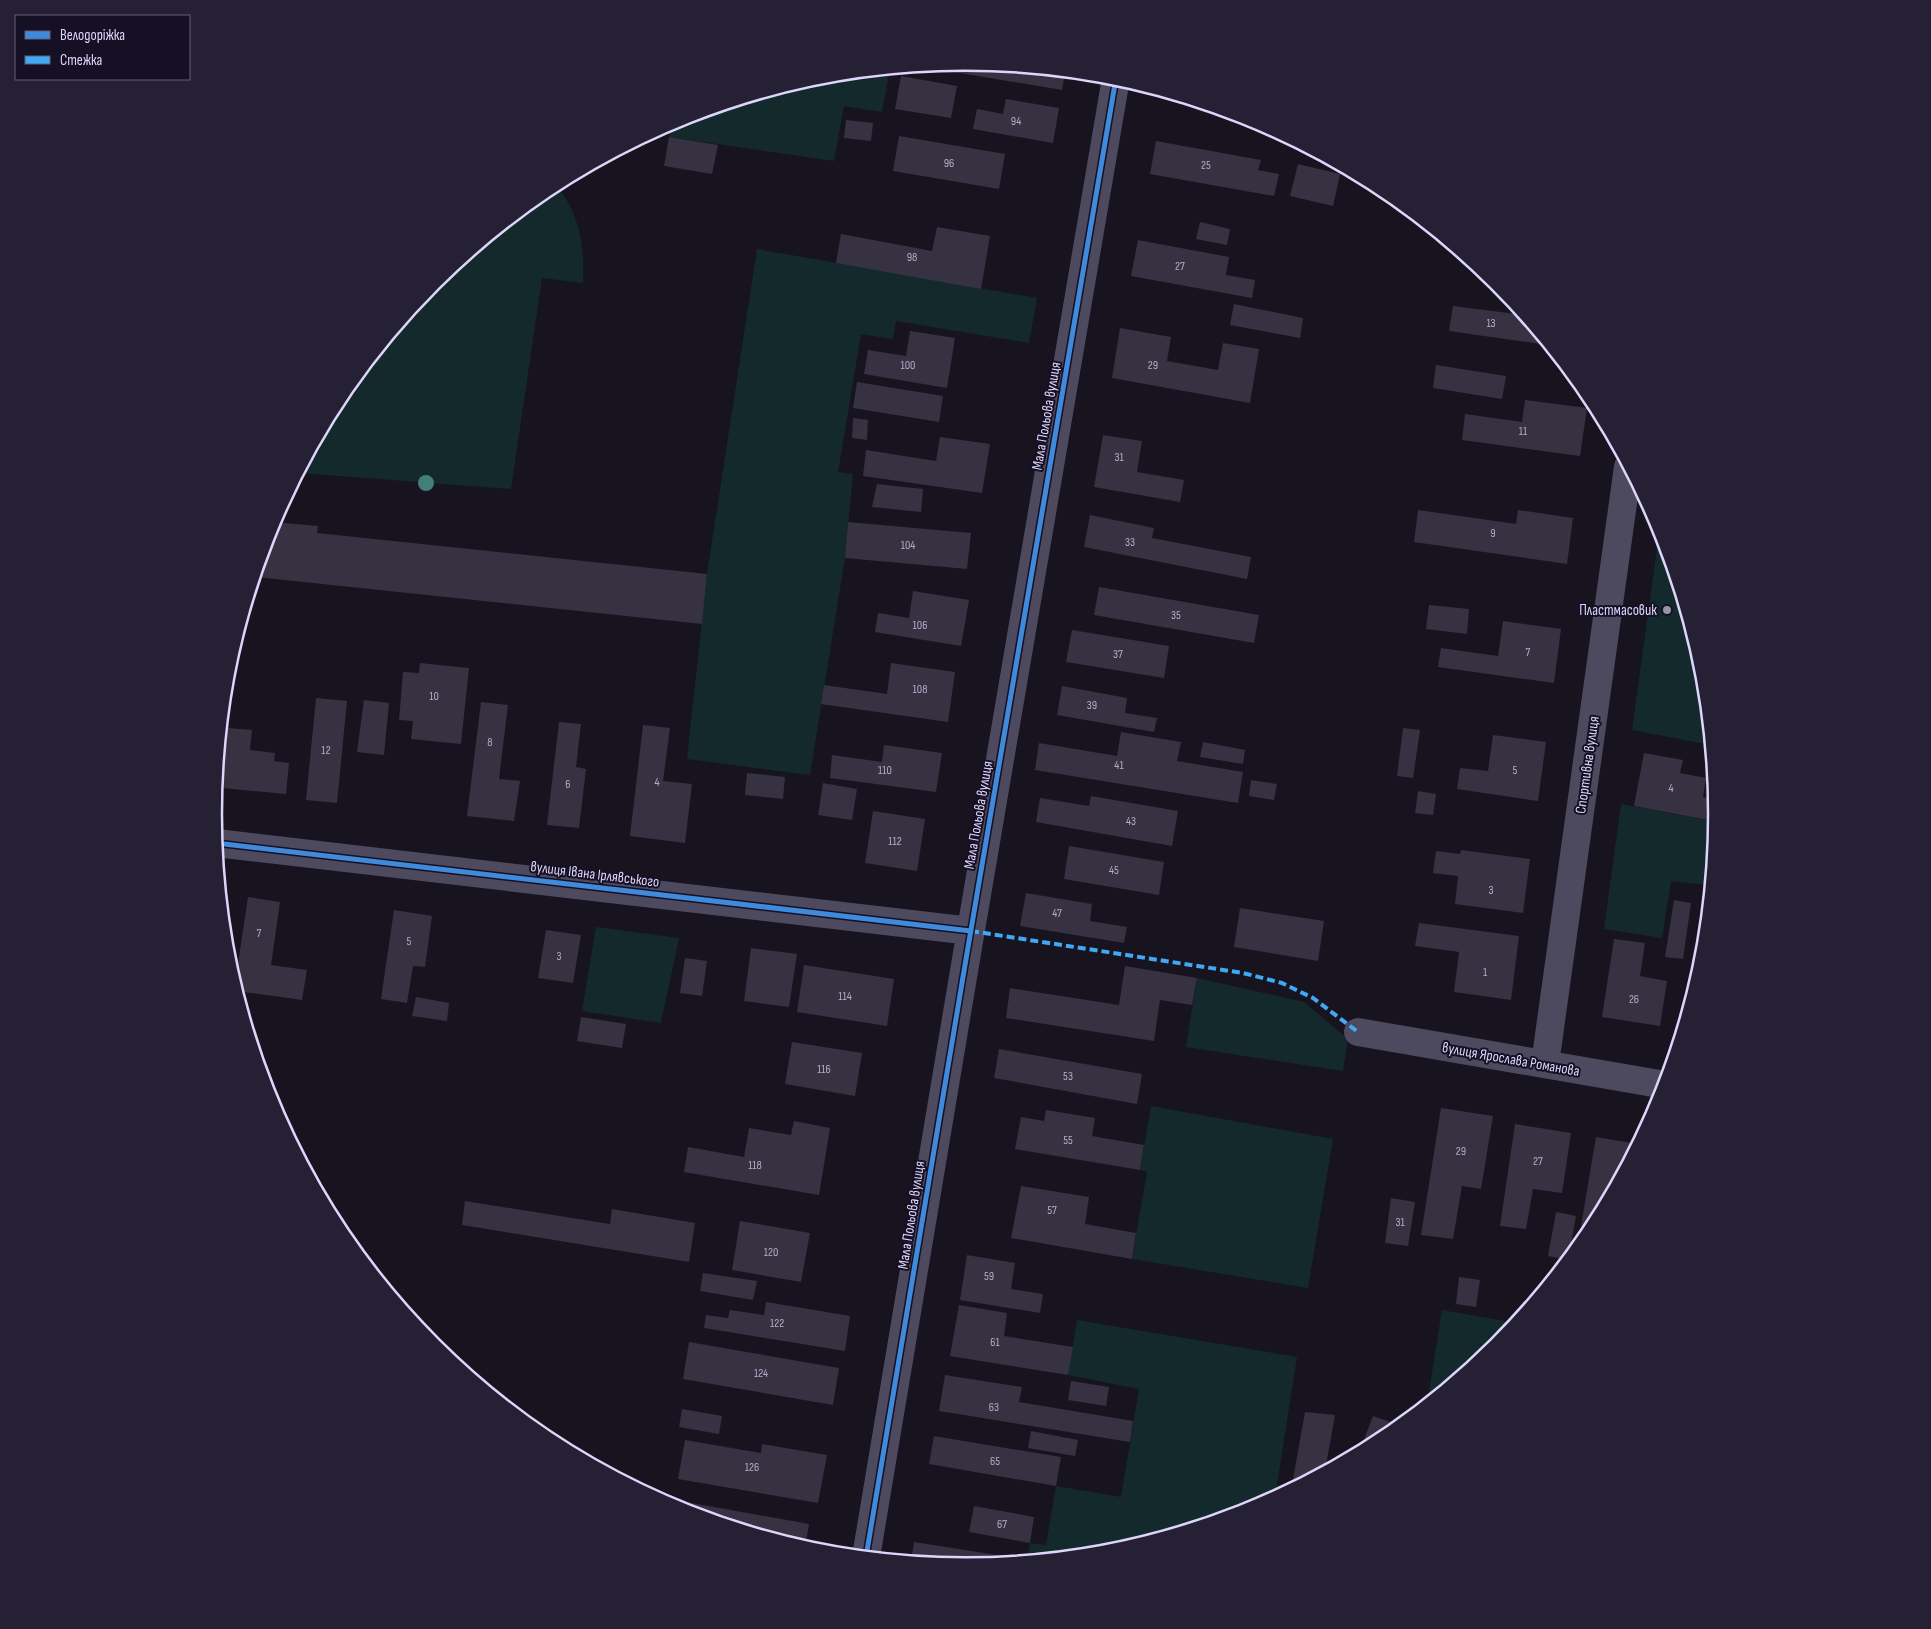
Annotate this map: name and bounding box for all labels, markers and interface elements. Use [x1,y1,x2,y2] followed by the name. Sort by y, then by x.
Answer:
[15,15,190,80] legend
[60,26,125,45] text: Велодоріжка
[60,51,103,70] text: Стежка
[1011,114,1021,129] house number: 94
[944,156,954,171] house number: 96
[1201,158,1211,173] house number: 25
[907,250,917,265] house number: 98
[1175,259,1185,274] house number: 27
[1486,316,1496,331] house number: 13
[901,358,915,373] house number: 100
[1148,358,1158,373] house number: 29
[1028,360,1065,472] street label: Мала Польова вулиця
[1519,424,1528,439] house number: 11
[1114,450,1124,465] house number: 31
[1490,526,1496,541] house number: 9
[1125,535,1135,550] house number: 33
[901,538,915,553] house number: 104
[1579,601,1657,620] place label: Пластмасовик
[1661,604,1673,616] marker: Пластмасовик
[1171,608,1181,623] house number: 35
[913,618,927,633] house number: 106
[1526,645,1531,660] house number: 7
[1113,647,1123,662] house number: 37
[913,682,927,697] house number: 108
[429,689,439,704] house number: 10
[1087,698,1097,713] house number: 39
[1571,715,1604,815] street label: Спортивна вулиця
[487,735,493,750] house number: 8
[321,743,331,758] house number: 12
[1114,758,1124,773] house number: 41
[960,759,997,871] street label: Мала Польова вулиця
[878,763,892,778] house number: 110
[1513,763,1518,778] house number: 5
[654,775,660,790] house number: 4
[565,777,571,792] house number: 6
[1668,781,1674,796] house number: 4
[1126,814,1136,829] house number: 43
[888,834,902,849] house number: 112
[529,857,660,892] street label: вулиця Івана Ірлявського
[1109,863,1119,878] house number: 45
[1488,883,1494,898] house number: 3
[1052,906,1062,921] house number: 47
[257,926,262,941] house number: 7
[407,934,412,949] house number: 5
[556,949,562,964] house number: 3
[1483,965,1488,980] house number: 1
[838,989,852,1004] house number: 114
[1629,992,1639,1007] house number: 26
[1441,1038,1581,1081] street label: вулиця Ярослава Романова
[817,1062,831,1077] house number: 116
[1063,1069,1073,1084] house number: 53
[1063,1133,1073,1148] house number: 55
[1456,1144,1466,1159] house number: 29
[1533,1154,1543,1169] house number: 27
[748,1158,762,1173] house number: 118
[894,1159,929,1271] street label: Мала Польова вулиця
[1047,1203,1057,1218] house number: 57
[1395,1215,1405,1230] house number: 31
[764,1245,778,1260] house number: 120
[984,1269,994,1284] house number: 59
[770,1316,784,1331] house number: 122
[990,1335,1001,1350] house number: 61
[754,1366,768,1381] house number: 124
[989,1400,999,1415] house number: 63
[990,1454,1000,1469] house number: 65
[745,1460,759,1475] house number: 126
[997,1517,1007,1532] house number: 67

